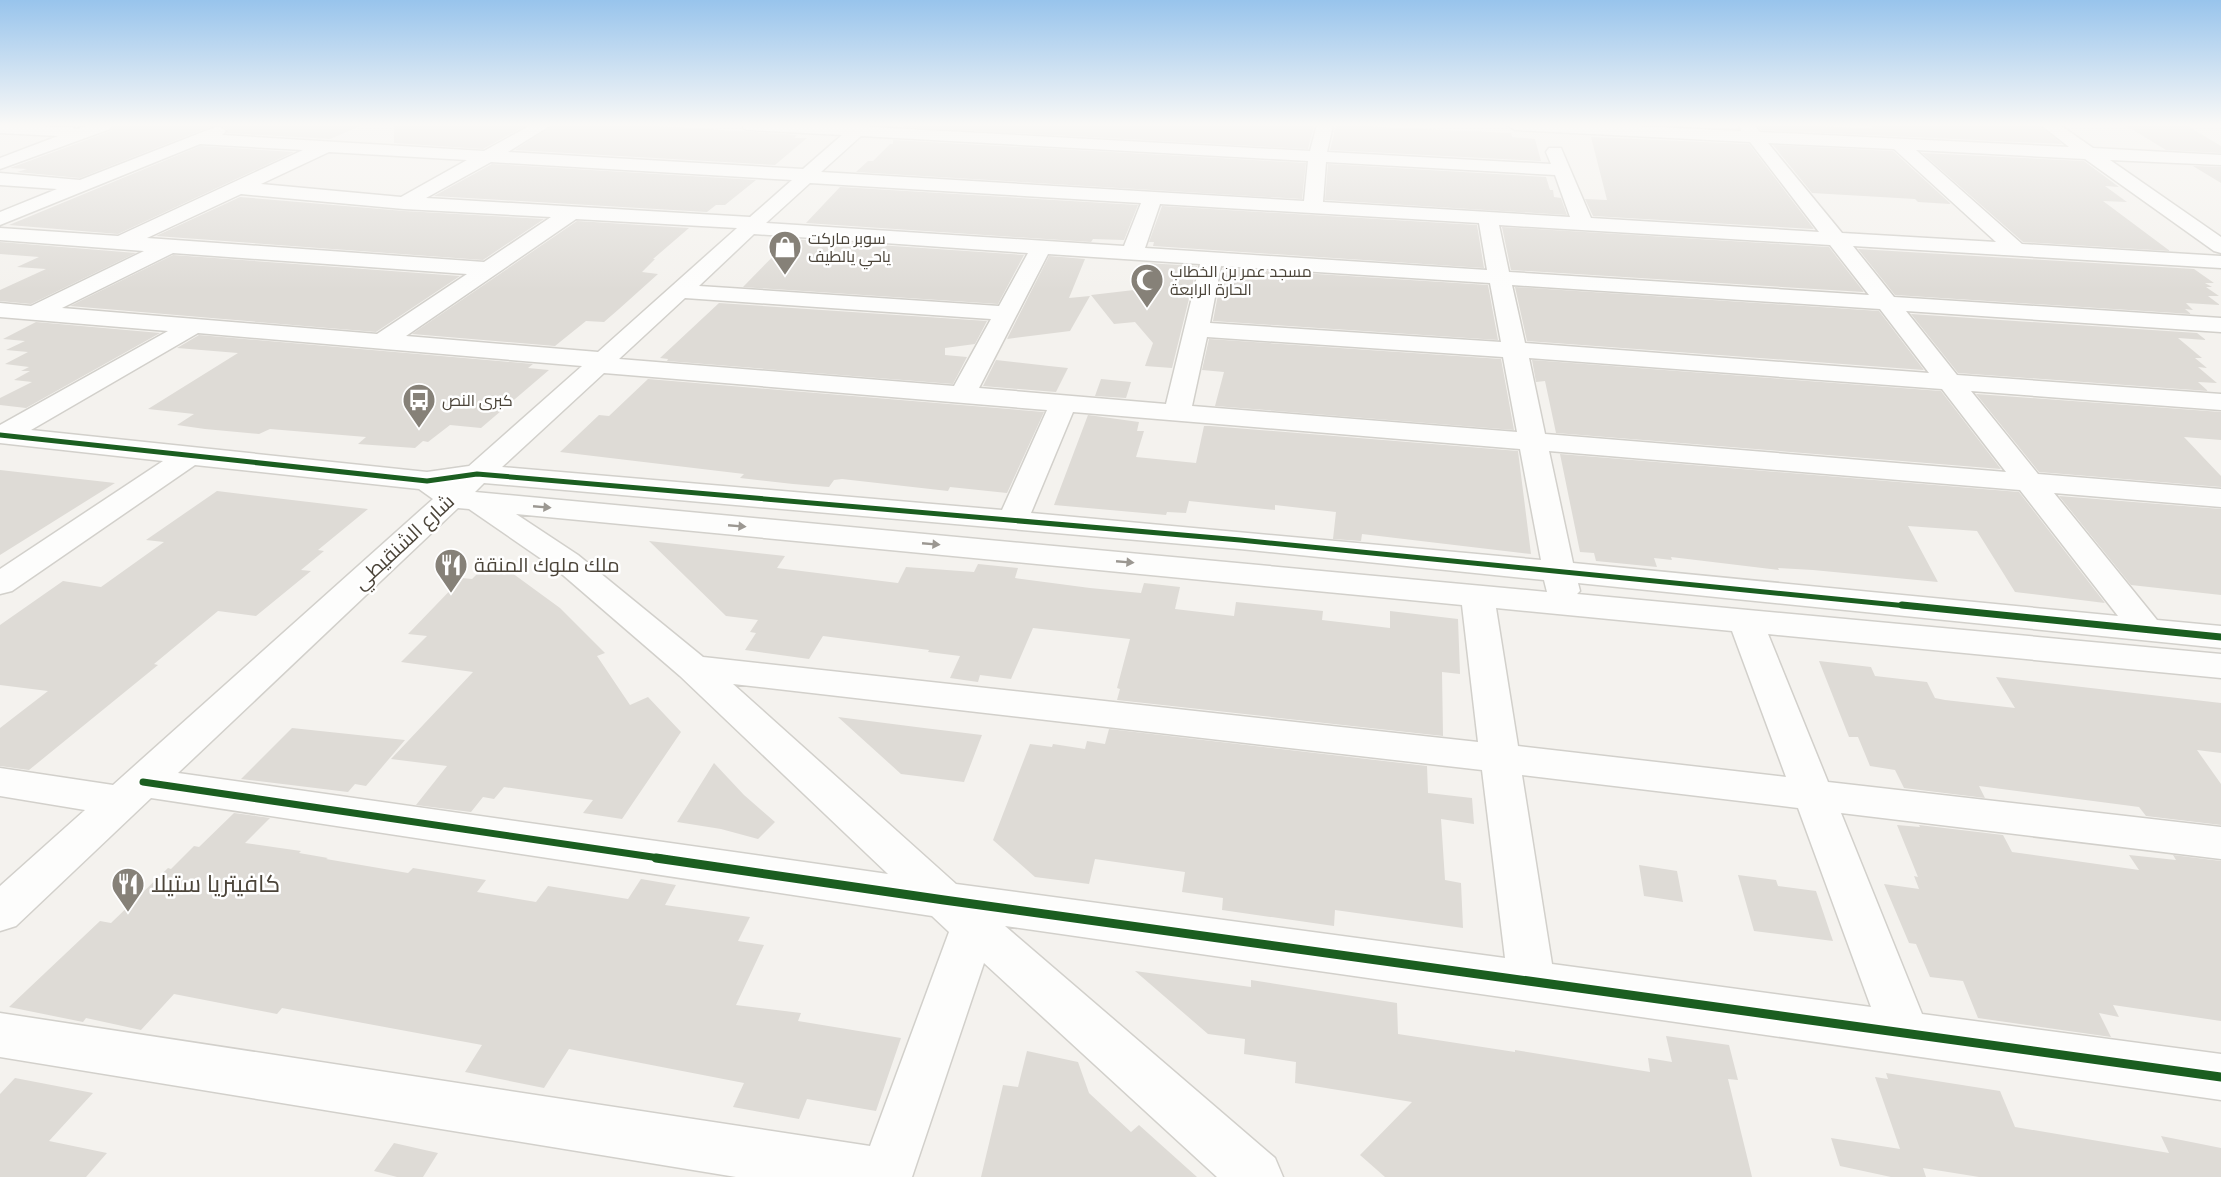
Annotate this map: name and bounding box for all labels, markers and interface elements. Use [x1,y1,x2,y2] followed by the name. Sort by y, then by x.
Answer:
[767,229,803,276] shop icon: سوبر ماركت ياحي يالطيف
[808,229,892,270] place label: سوبر ماركت ياحي يالطيف
[1129,262,1165,309] mosque icon: مسجد عمر بن الخطاب الحارة الرابعة
[1170,262,1312,299] place label: مسجد عمر بن الخطاب الحارة الرابعة
[401,382,437,429] bus stop icon: كبرى النص
[442,391,513,411] place label: كبرى النص
[349,490,462,597] street label: شارع الشنقيطي
[533,502,552,512] one-way arrow
[727,521,746,530] one-way arrow
[921,539,940,549] one-way arrow
[433,547,469,594] restaurant icon: ملك ملوك المنقة
[474,554,620,577] place label: ملك ملوك المنقة
[1115,557,1134,567] one-way arrow
[110,866,146,913] restaurant icon: كافيتريا ستيلا
[151,870,280,898] place label: كافيتريا ستيلا

